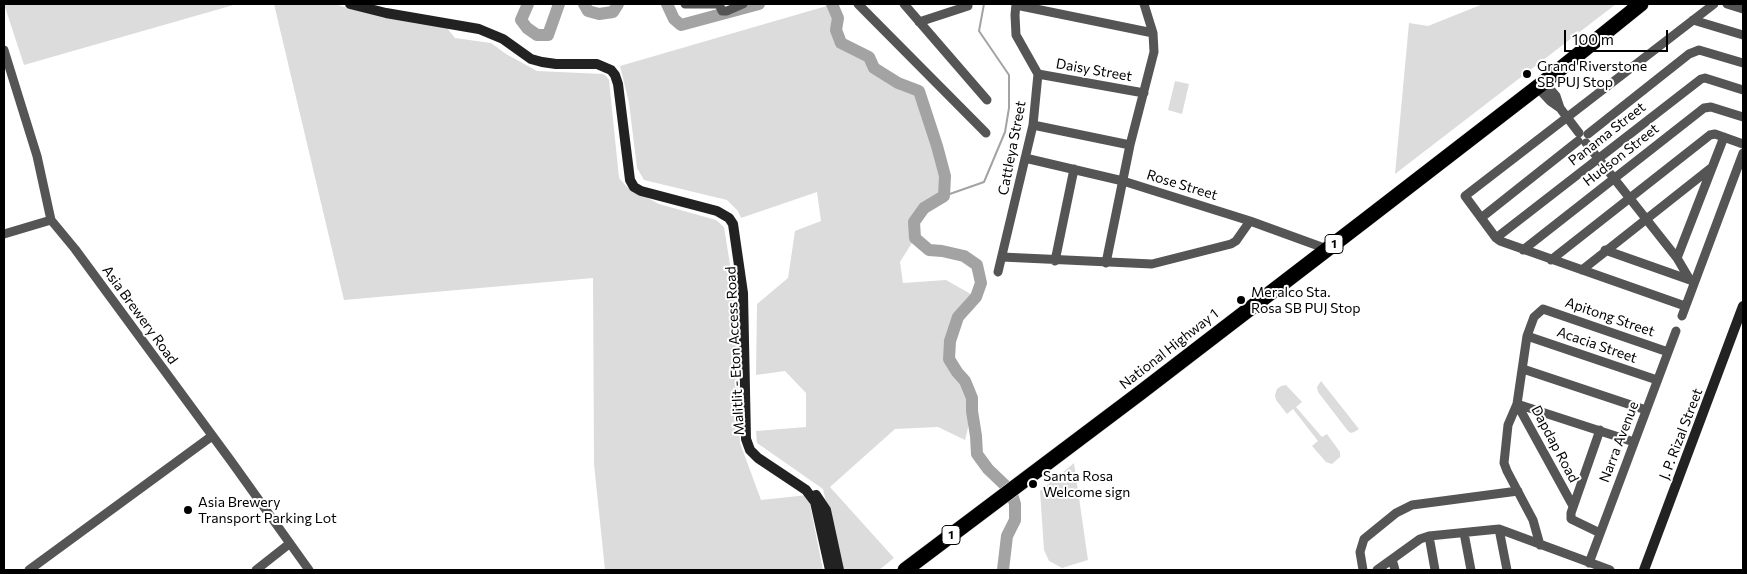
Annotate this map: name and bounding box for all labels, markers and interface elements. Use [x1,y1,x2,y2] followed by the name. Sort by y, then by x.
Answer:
[1567,20,1671,52] scale bar
[1572,30,1614,48] text: 100 m
[1055,55,1133,85] street label: Daisy Street
[1537,58,1647,90] place label: Grand Riverstone SB PUJ Stop
[1521,68,1533,80] marker: Grand Riverstone SB PUJ Stop
[995,99,1029,197] street label: Cattleya Street
[1565,99,1649,169] street label: Panama Street
[1580,120,1662,190] street label: Hudson Street
[1145,166,1219,204] street label: Rose Street
[1325,234,1343,253] road number: 1
[99,262,181,368] street label: Asia Brewery Road
[722,266,748,436] street label: Malitlit - Eton Access Road
[1251,284,1361,316] place label: Meralco Sta. Rosa SB PUJ Stop
[1235,294,1247,306] marker: Meralco Sta. Rosa SB PUJ Stop
[1563,294,1657,340] street label: Apitong Street
[1116,305,1222,393] street label: National Highway 1
[1555,323,1639,367] street label: Acacia Street
[1656,386,1706,482] street label: J. P. Rizal Street
[1596,399,1642,485] street label: Narra Avenue
[1528,403,1582,485] street label: Dapdap Road
[1043,468,1130,501] place label: Santa Rosa Welcome sign
[1027,478,1039,490] marker: Santa Rosa Welcome sign
[198,494,337,526] place label: Asia Brewery Transport Parking Lot
[182,504,194,516] marker: Asia Brewery Transport Parking Lot
[942,526,960,544] road number: 1

